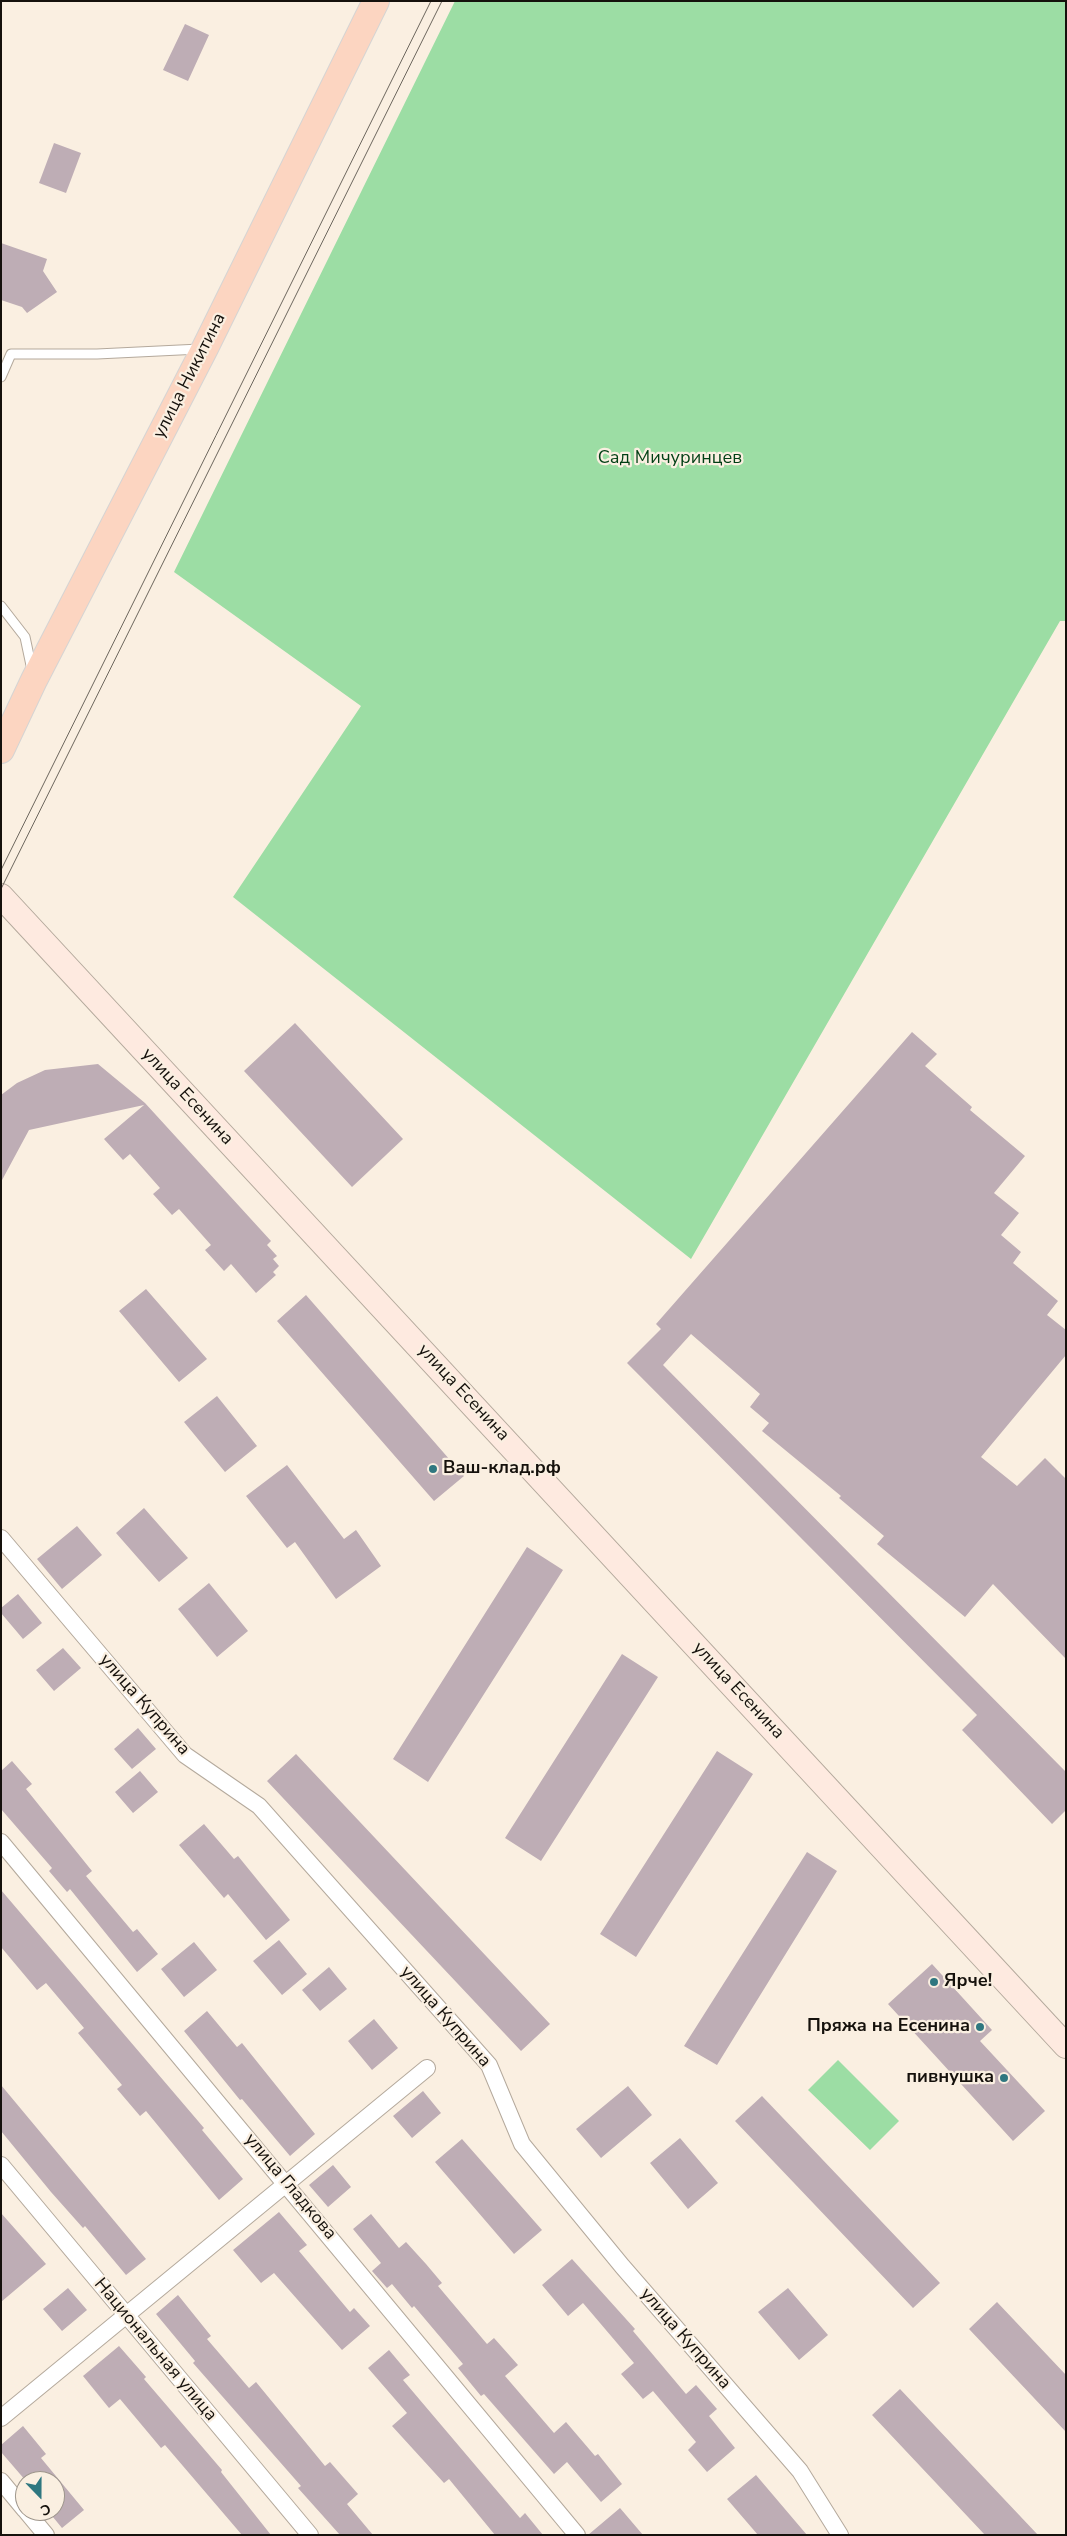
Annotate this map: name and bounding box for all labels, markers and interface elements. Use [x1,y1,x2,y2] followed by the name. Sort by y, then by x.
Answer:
[149,310,231,442] street label: улица Никитина
[598,448,742,470] park label: Сад Мичуринцев
[136,1044,238,1150] street label: улица Есенина
[412,1340,514,1446] street label: улица Есенина
[443,1458,561,1480] place label: Ваш-клад.рф
[427,1463,439,1475] marker: Ваш-клад.рф
[687,1638,789,1744] street label: улица Есенина
[94,1650,194,1760] street label: улица Куприна
[395,1962,495,2072] street label: улица Куприна
[944,1971,992,1993] place label: Ярче!
[928,1976,940,1988] marker: Ярче!
[807,2016,970,2038] place label: Пряжа на Есенина
[974,2021,986,2033] marker: Пряжа на Есенина
[906,2067,994,2089] place label: пивнушка
[998,2072,1010,2084] marker: пивнушка
[239,2130,341,2244] street label: улица Гладкова
[89,2274,221,2426] street label: Национальная улица
[635,2284,735,2394] street label: улица Куприна
[15,2471,65,2521] north arrow
[37,2499,53,2520] text: С

